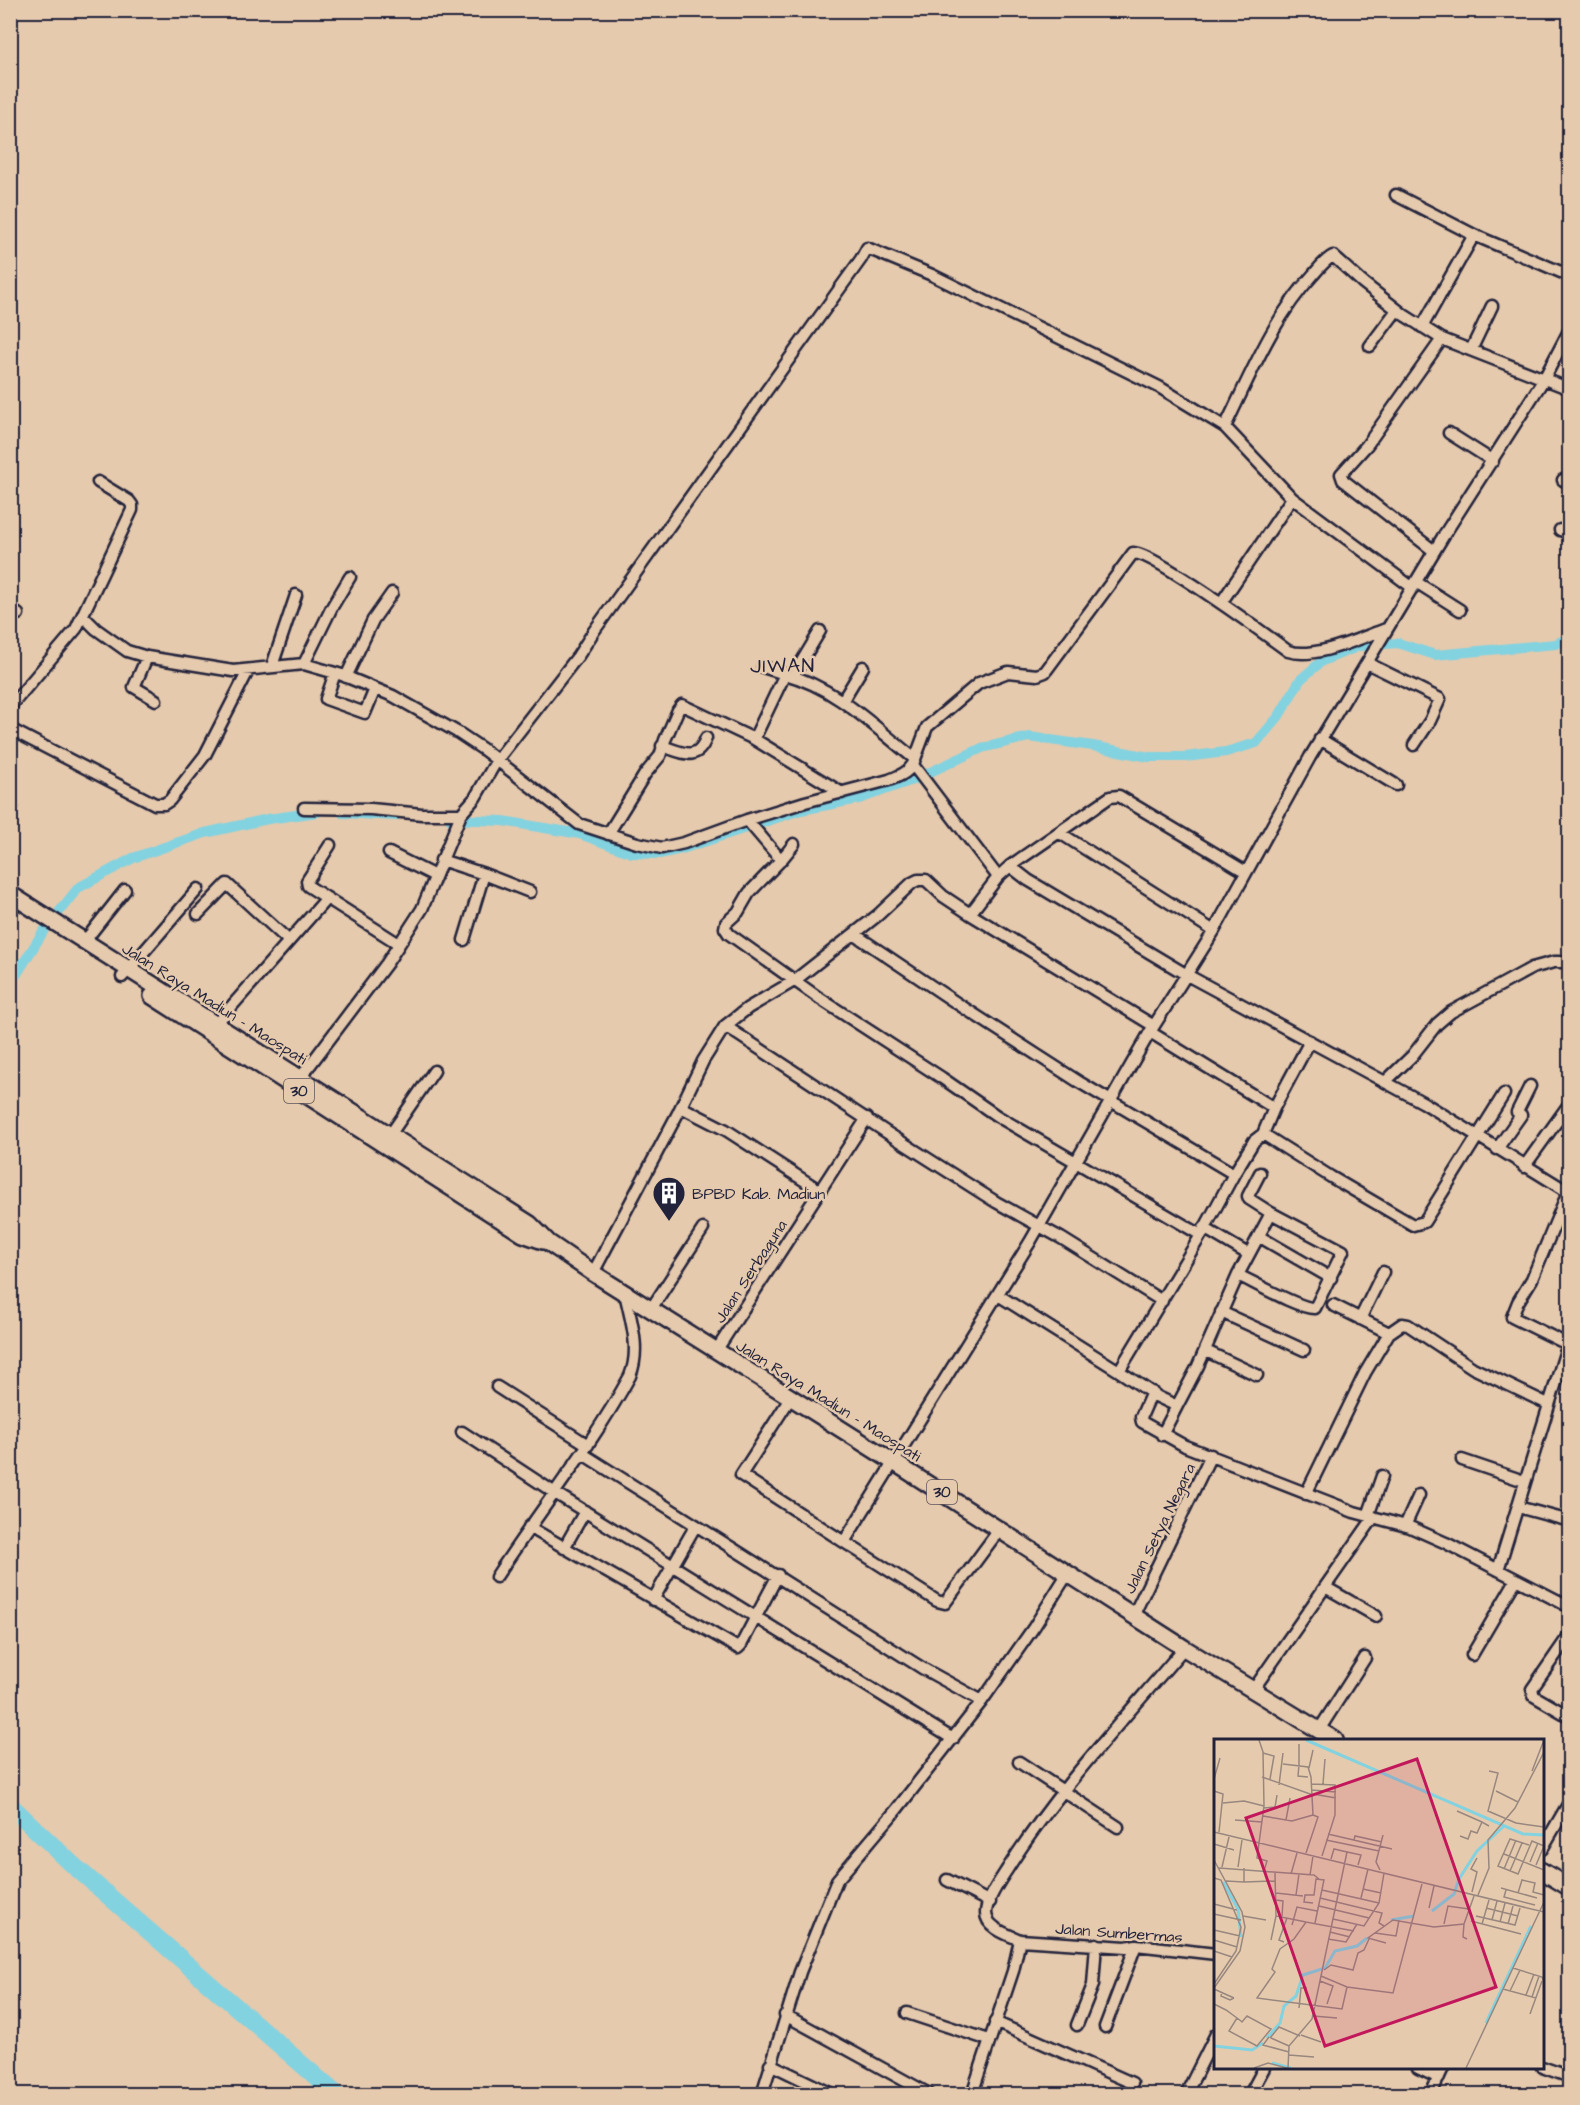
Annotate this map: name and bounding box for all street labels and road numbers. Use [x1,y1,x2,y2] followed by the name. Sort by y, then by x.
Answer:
[117,938,312,1071] street label: Jalan Raya Madiun - Maospati
[284,1079,314,1103] road number: 30
[709,1216,793,1328] street label: Jalan Serbaguna
[731,1335,926,1468] street label: Jalan Raya Madiun - Maospati
[1119,1460,1202,1598] street label: Jalan Setya Negara
[927,1480,957,1504] road number: 30
[1055,1918,1183,1948] street label: Jalan Sumbermas

